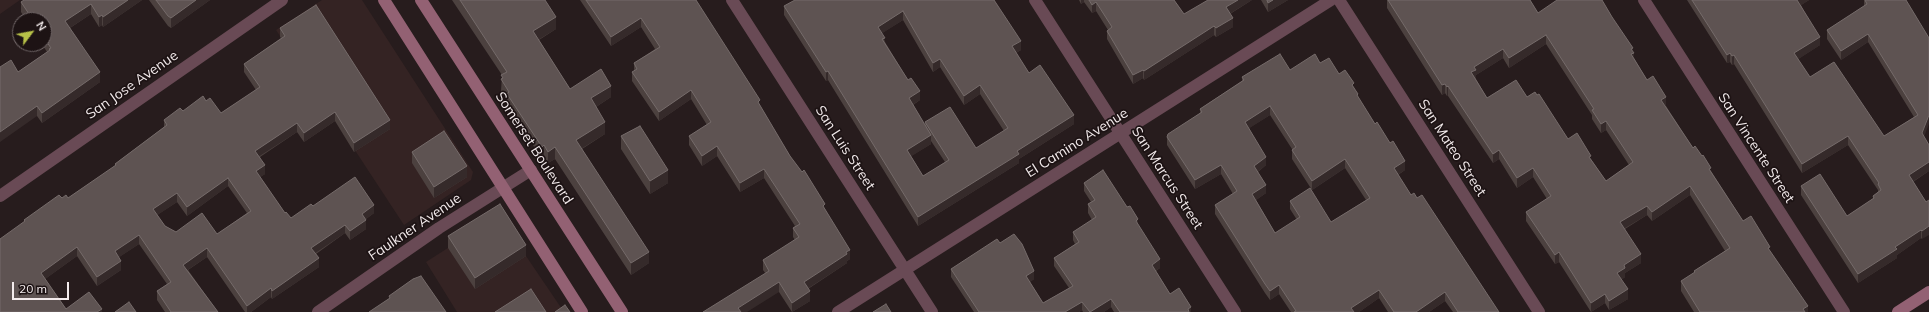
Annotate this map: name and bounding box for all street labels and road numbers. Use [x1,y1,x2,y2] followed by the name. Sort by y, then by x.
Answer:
[83,47,181,123] street label: San Jose Avenue
[491,89,577,207] street label: Somerset Boulevard
[1714,90,1798,206] street label: San Vincente Street
[1414,96,1490,200] street label: San Mateo Street
[811,103,879,193] street label: San Luis Street
[1023,105,1131,181] street label: El Camino Avenue
[1128,124,1206,232] street label: San Marcus Street
[366,190,464,264] street label: Faulkner Avenue

